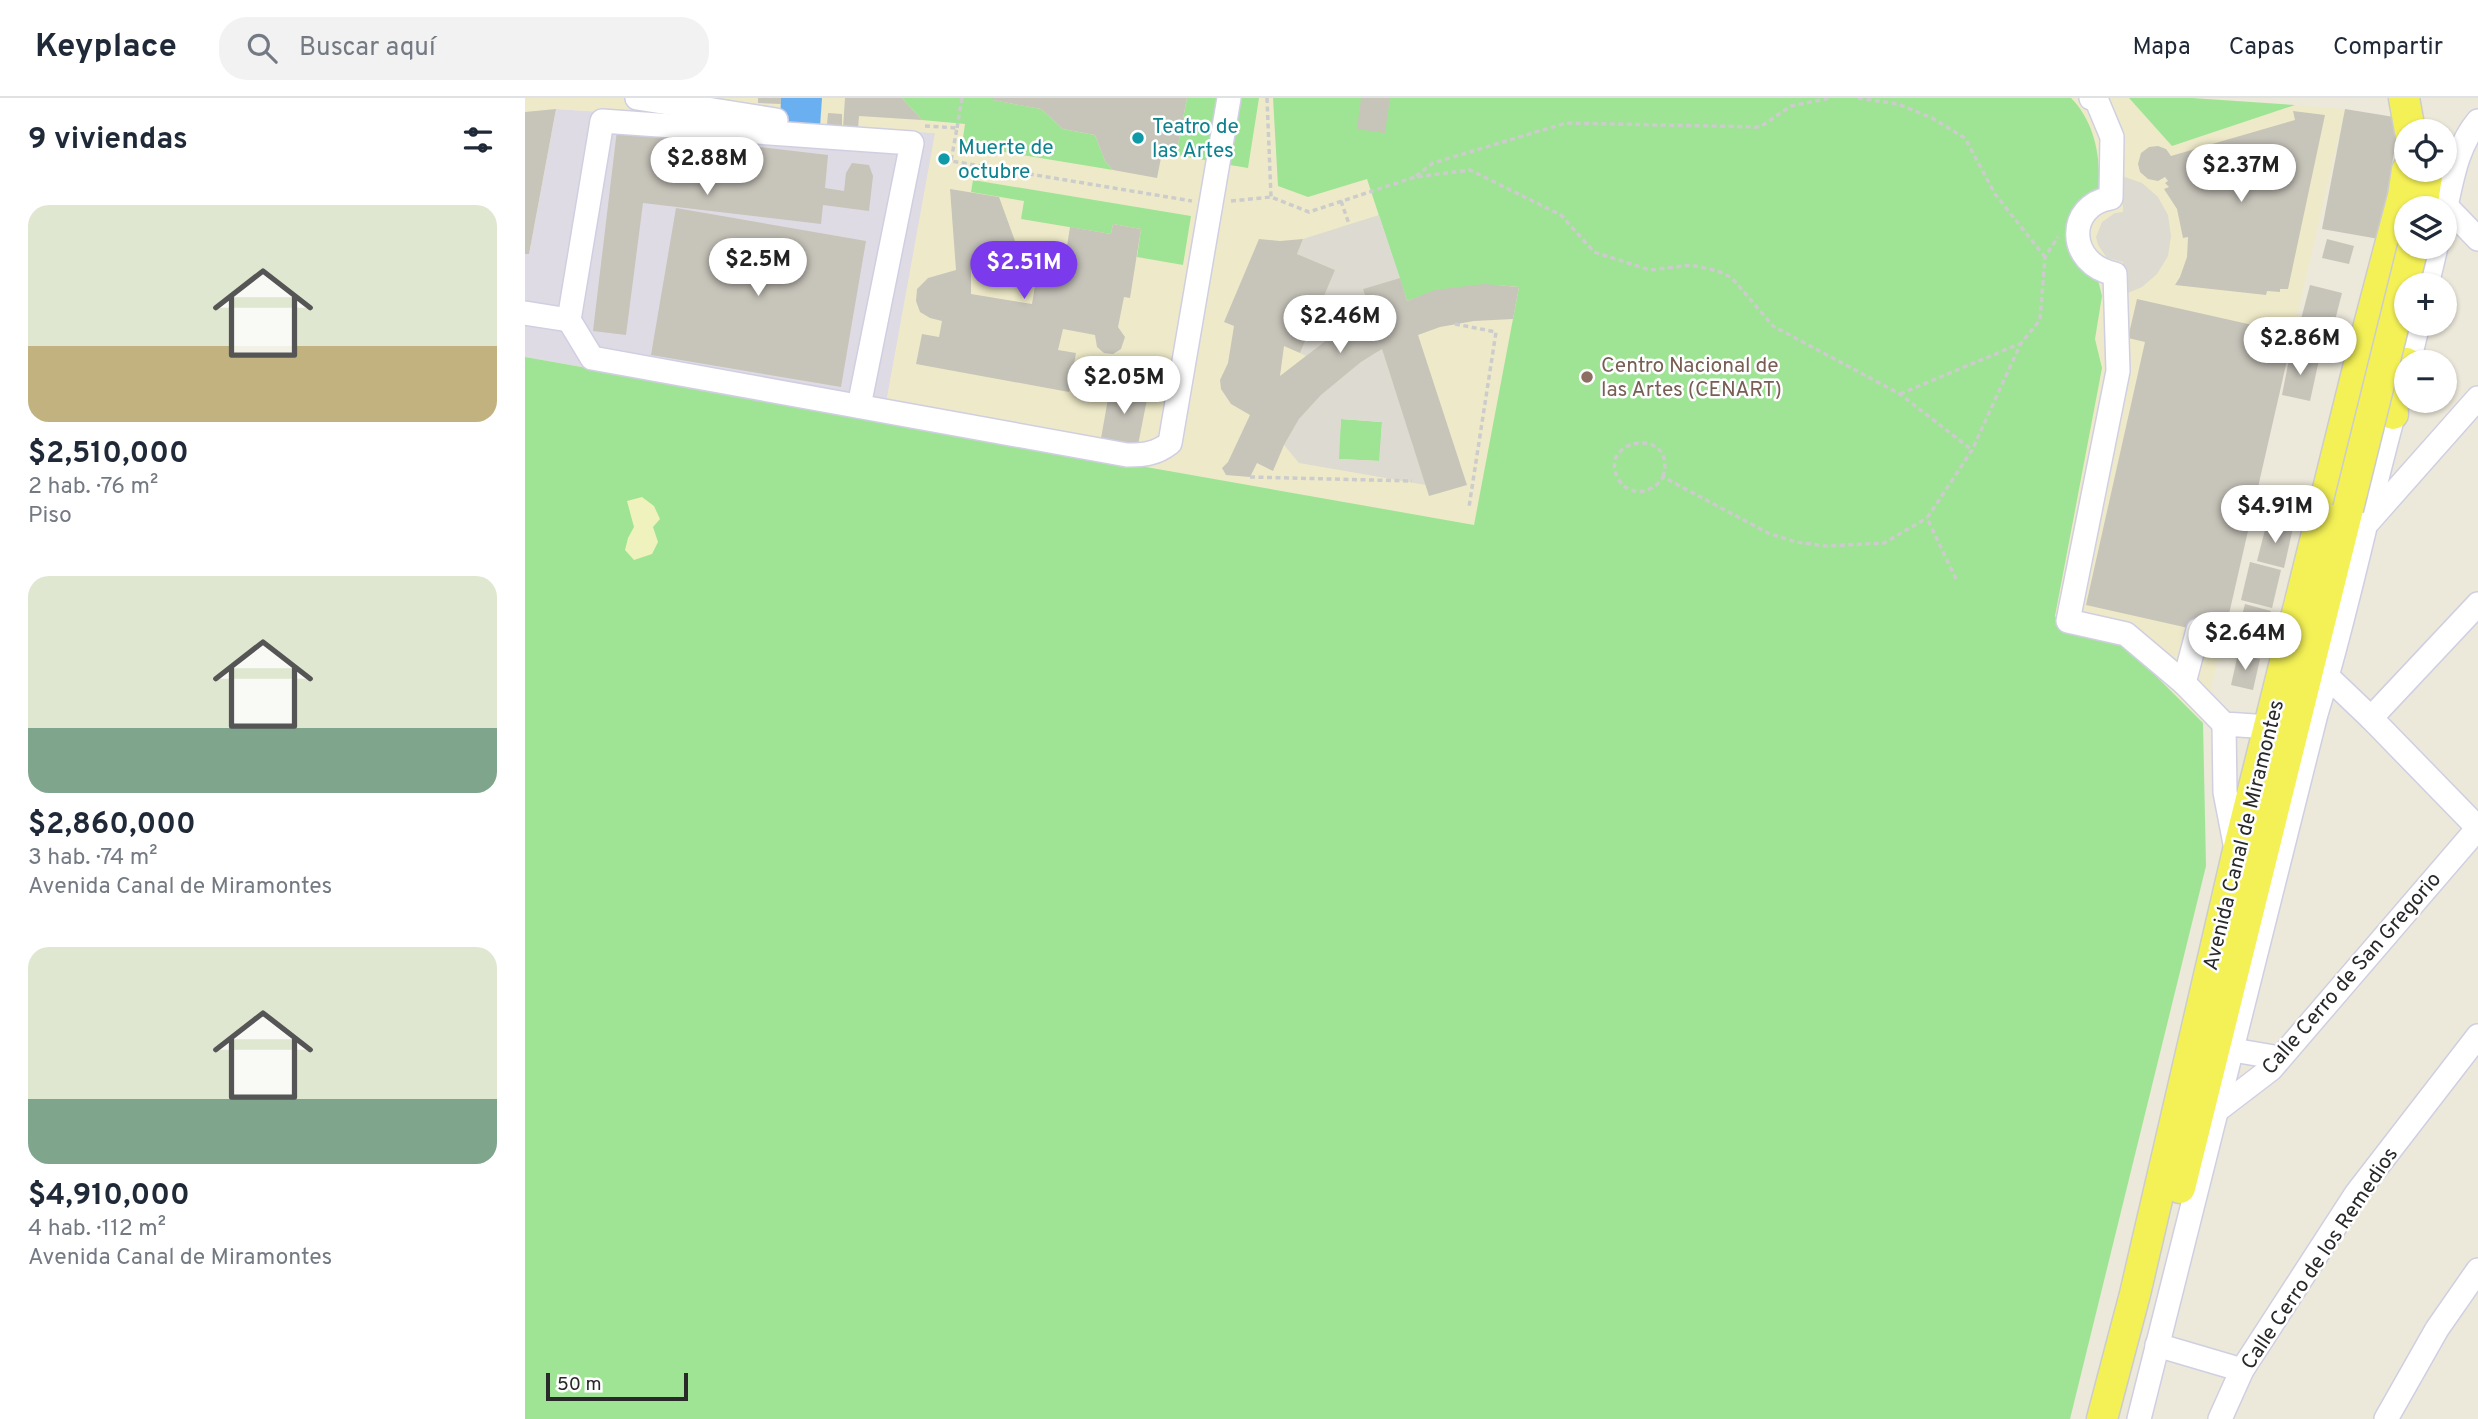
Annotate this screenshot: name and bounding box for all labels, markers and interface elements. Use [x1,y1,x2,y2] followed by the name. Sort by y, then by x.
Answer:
[219,17,709,80] search box
[35,27,177,69] text: Keyplace
[243,29,281,67] icon: search
[299,32,436,65] text: Buscar aquí
[2133,33,2191,63] text: Mapa
[2229,33,2295,63] text: Capas
[2333,33,2443,63] text: Compartir
[1152,114,1239,165] place label: Teatro de las Artes
[2394,119,2457,413] map controls
[2394,119,2457,182] button: locate
[459,121,497,159] icon: filters
[28,122,188,159] text: 9 viviendas
[1130,130,1146,146] marker: Teatro de las Artes
[958,135,1054,186] place label: Muerte de octubre
[650,138,764,197] pin: $2.88M
[2184,144,2298,204] pin: $2.37M
[667,145,748,174] text: $2.88M
[936,151,952,167] marker: Muerte de octubre
[2202,152,2280,181] text: $2.37M
[2394,196,2457,259] button: layers
[709,238,807,298] pin: $2.5M
[967,242,1081,301] pin: $2.51M
[725,246,791,275] text: $2.5M
[986,249,1062,278] text: $2.51M
[200,250,326,376] icon: home
[2394,273,2457,336] button: +
[1283,296,1397,355] pin: $2.46M
[1299,303,1381,332] text: $2.46M
[2243,317,2357,377] pin: $2.86M
[2260,325,2340,354] text: $2.86M
[2394,350,2457,413] button: −
[1601,353,1782,404] place label: Centro Nacional de las Artes (CENART)
[1067,356,1181,416] pin: $2.05M
[1083,364,1165,393] text: $2.05M
[1579,369,1595,385] marker: Centro Nacional de las Artes (CENART)
[28,436,189,473] text: $2,510,000
[28,473,158,502] text: 2 hab. · 76 m²
[2218,486,2332,545] pin: $4.91M
[2237,493,2313,522] text: $4.91M
[28,502,72,531] text: Piso
[2188,612,2302,672] pin: $2.64M
[2204,620,2286,649] text: $2.64M
[200,621,326,747] icon: home
[2198,697,2291,973] street label: Avenida Canal de Miramontes
[28,807,196,844] text: $2,860,000
[28,844,157,873] text: 3 hab. · 74 m²
[2257,867,2448,1081] street label: Calle Cerro de San Gregorio
[28,873,332,902] text: Avenida Canal de Miramontes
[200,992,326,1118] icon: home
[2236,1142,2405,1375] street label: Calle Cerro de los Remedios
[28,1178,190,1215] text: $4,910,000
[28,1215,166,1244] text: 4 hab. · 112 m²
[28,1244,332,1273] text: Avenida Canal de Miramontes
[546,1370,688,1402] scale bar
[557,1373,602,1397] text: 50 m

